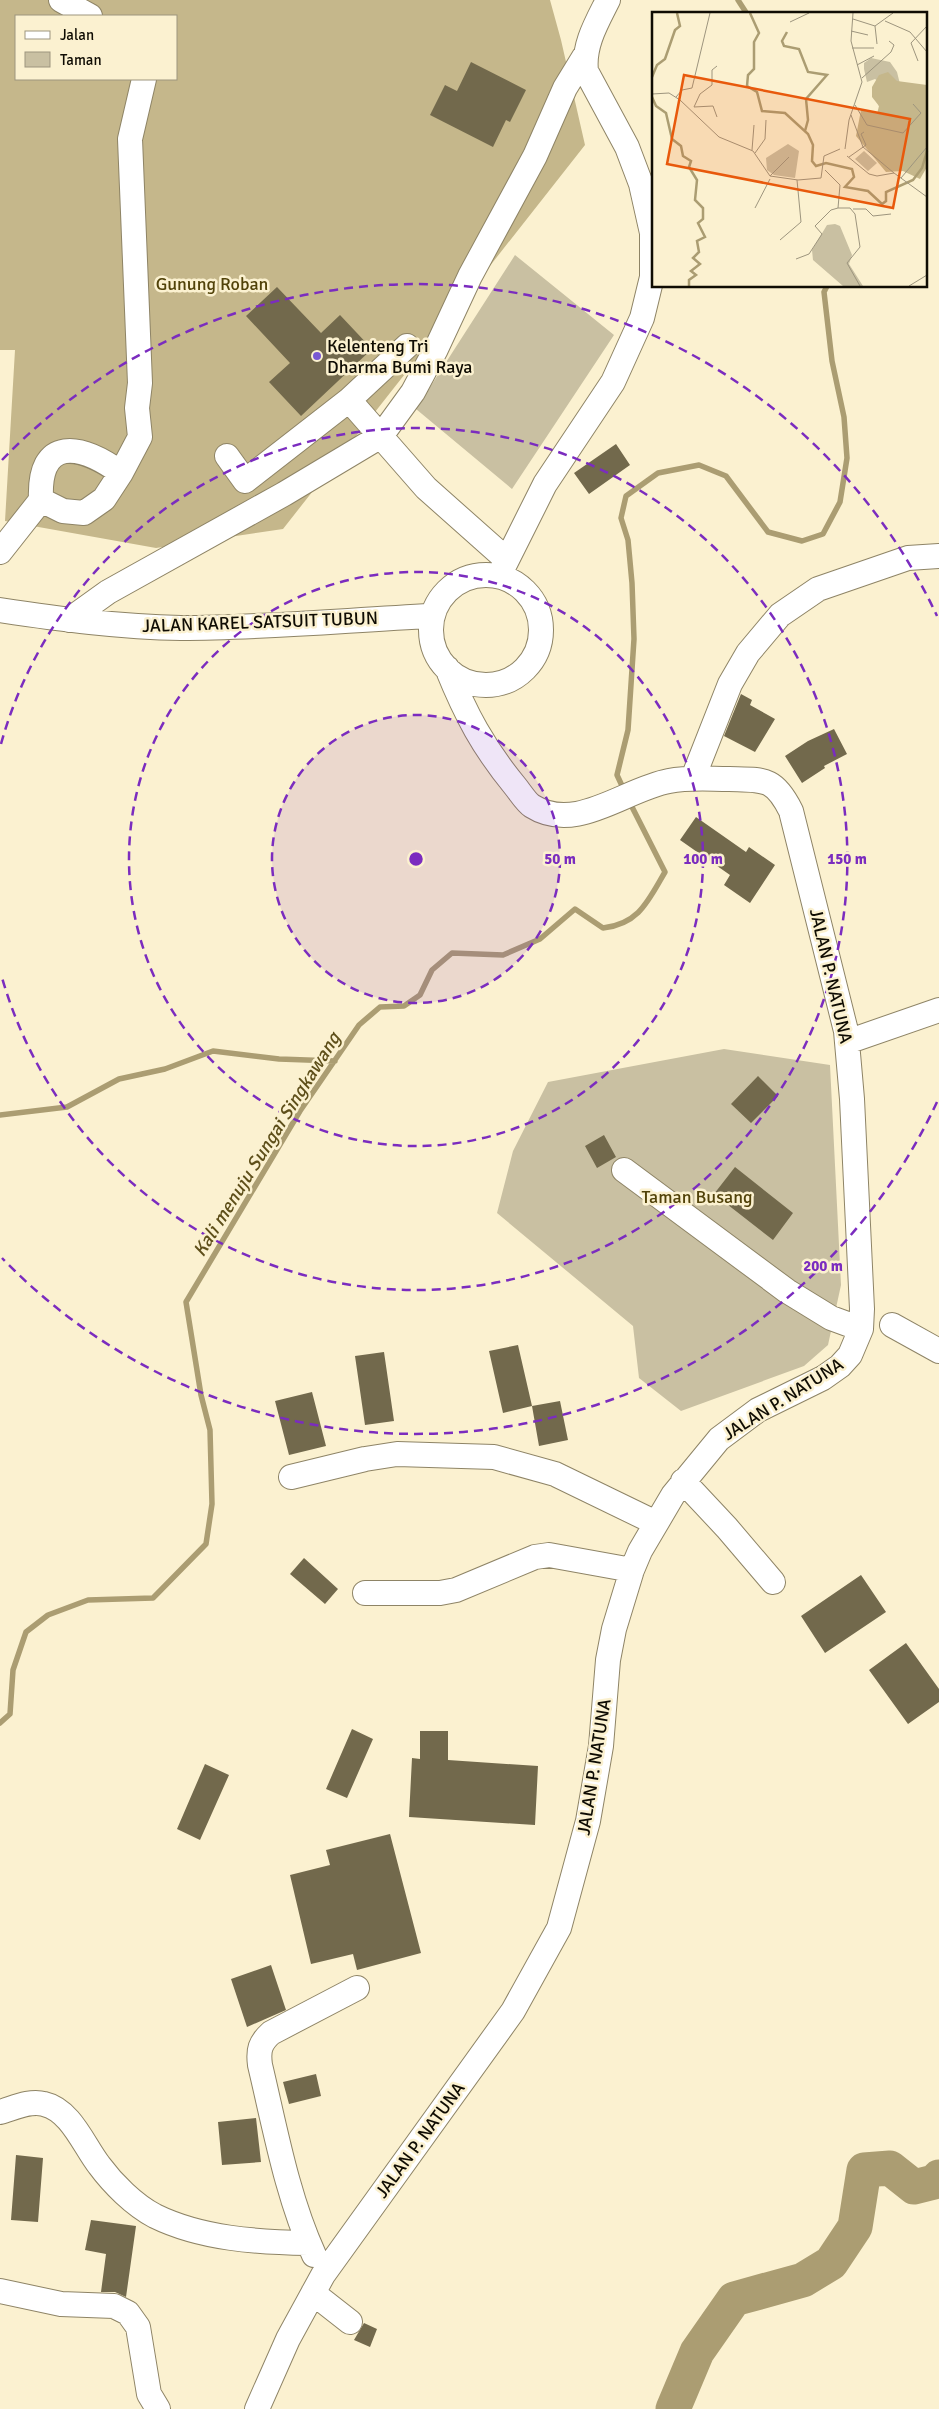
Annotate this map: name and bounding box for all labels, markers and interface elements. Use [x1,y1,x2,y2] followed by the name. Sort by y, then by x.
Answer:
[652,12,926,288] inset map
[15,15,178,80] legend
[60,26,94,44] text: Jalan
[60,51,102,69] text: Taman
[156,273,268,295] park label: Gunung Roban
[327,335,472,378] place label: Kelenteng Tri Dharma Bumi Raya
[311,350,323,362] marker: Kelenteng Tri Dharma Bumi Raya
[142,607,378,637] street label: JALAN KAREL SATSUIT TUBUN
[407,850,425,868] centre of rings
[544,850,576,868] text: 50 m
[683,850,723,868] text: 100 m
[827,850,867,868] text: 150 m
[805,906,857,1046] street label: JALAN P. NATUNA
[188,1026,347,1261] water label: Kali menuju Sungai Singkawang
[642,1186,752,1208] park label: Taman Busang
[803,1257,843,1275] text: 200 m
[719,1353,847,1445] street label: JALAN P. NATUNA
[572,1697,616,1837] street label: JALAN P. NATUNA
[371,2078,469,2202] street label: JALAN P. NATUNA

